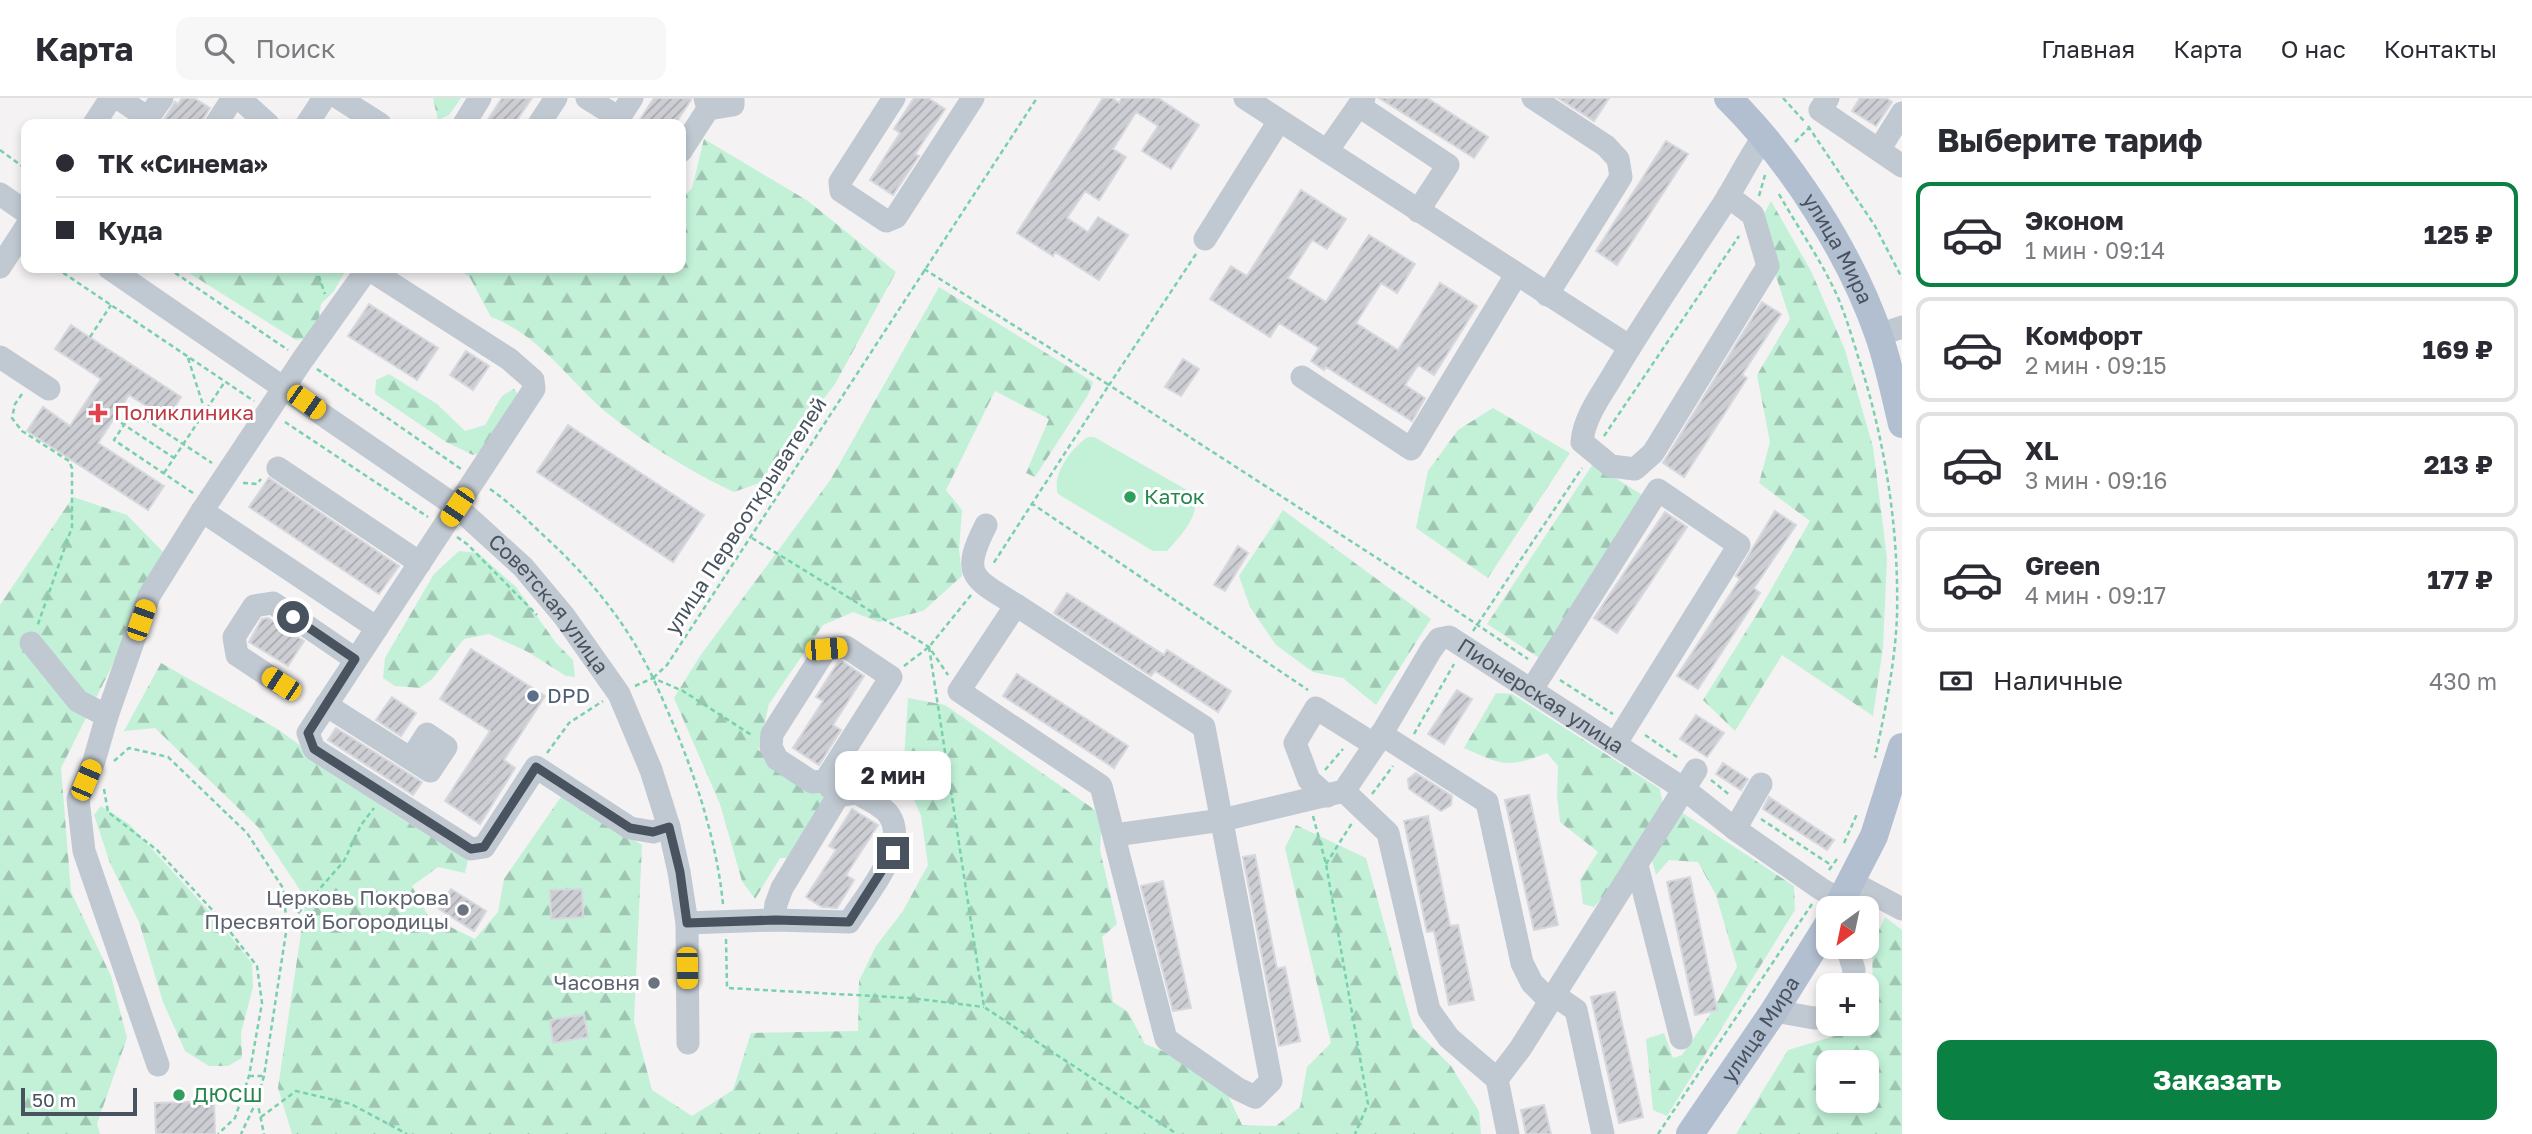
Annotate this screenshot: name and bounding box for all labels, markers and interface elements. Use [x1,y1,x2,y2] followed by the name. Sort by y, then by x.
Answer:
[176,17,666,80] search box
[35,29,134,68] text: Карта
[200,29,238,67] icon: search
[256,33,336,64] text: Поиск
[2041,34,2135,63] text: Главная
[2173,34,2243,63] text: Карта
[2281,34,2346,63] text: О нас
[2384,34,2497,63] text: Контакты
[1937,121,2203,159] text: Выберите тариф
[98,148,268,179] text: ТК «Синема»
[1797,188,1879,308] street label: улица Мира
[1941,203,2004,266] icon: car
[2025,205,2124,236] text: Эконом
[98,215,163,246] text: Куда
[2424,219,2493,250] text: 125 ₽
[2025,236,2165,264] text: 1 мин · 09:14
[1941,318,2004,381] icon: car
[2025,320,2143,351] text: Комфорт
[2423,334,2493,365] text: 169 ₽
[2025,351,2167,379] text: 2 мин · 09:15
[283,381,330,423] car
[659,392,832,639] street label: улица Первооткрывателей
[114,399,254,425] place label: Поликлиника
[88,403,108,423] marker: Поликлиника
[1941,433,2004,496] icon: car
[2025,435,2059,466] text: XL
[2424,449,2493,480] text: 213 ₽
[2025,466,2167,494] text: 3 мин · 09:16
[1144,483,1205,509] place label: Каток
[437,484,478,530] car
[1122,489,1138,505] marker: Каток
[483,528,615,679] street label: Советская улица
[1941,548,2004,611] icon: car
[2025,550,2100,581] text: Green
[2427,564,2493,595] text: 177 ₽
[2025,581,2166,609] text: 4 мин · 09:17
[125,597,158,643] car
[277,601,309,633] route start
[1453,632,1629,759] street label: Пионерская улица
[805,637,848,661] car
[1937,662,1975,700] icon: cash
[258,664,305,704] car
[1993,665,2123,696] text: Наличные
[2429,667,2497,695] text: 430 m
[547,682,590,708] place label: DPD
[525,688,541,704] marker: DPD
[835,752,951,800] callout: 2 мин
[69,757,104,803] car
[861,761,925,789] text: 2 мин
[877,837,909,869] route end
[204,884,449,934] place label: Церковь Покрова Пресвятой Богородицы
[1816,896,1880,959] north arrow
[1816,896,1879,1113] map controls
[455,902,471,918] marker: Церковь Покрова Пресвятой Богородицы
[677,947,698,989] car
[553,969,640,995] place label: Часовня
[1715,971,1804,1087] street label: улица Мира
[1816,973,1879,1036] button: +
[646,975,662,991] marker: Часовня
[1937,1040,2497,1120] button: Заказать
[1816,1050,1879,1113] button: −
[193,1081,263,1107] place label: ДЮСШ
[21,1085,136,1117] scale bar
[171,1087,187,1103] marker: ДЮСШ
[32,1088,76,1111] text: 50 m

